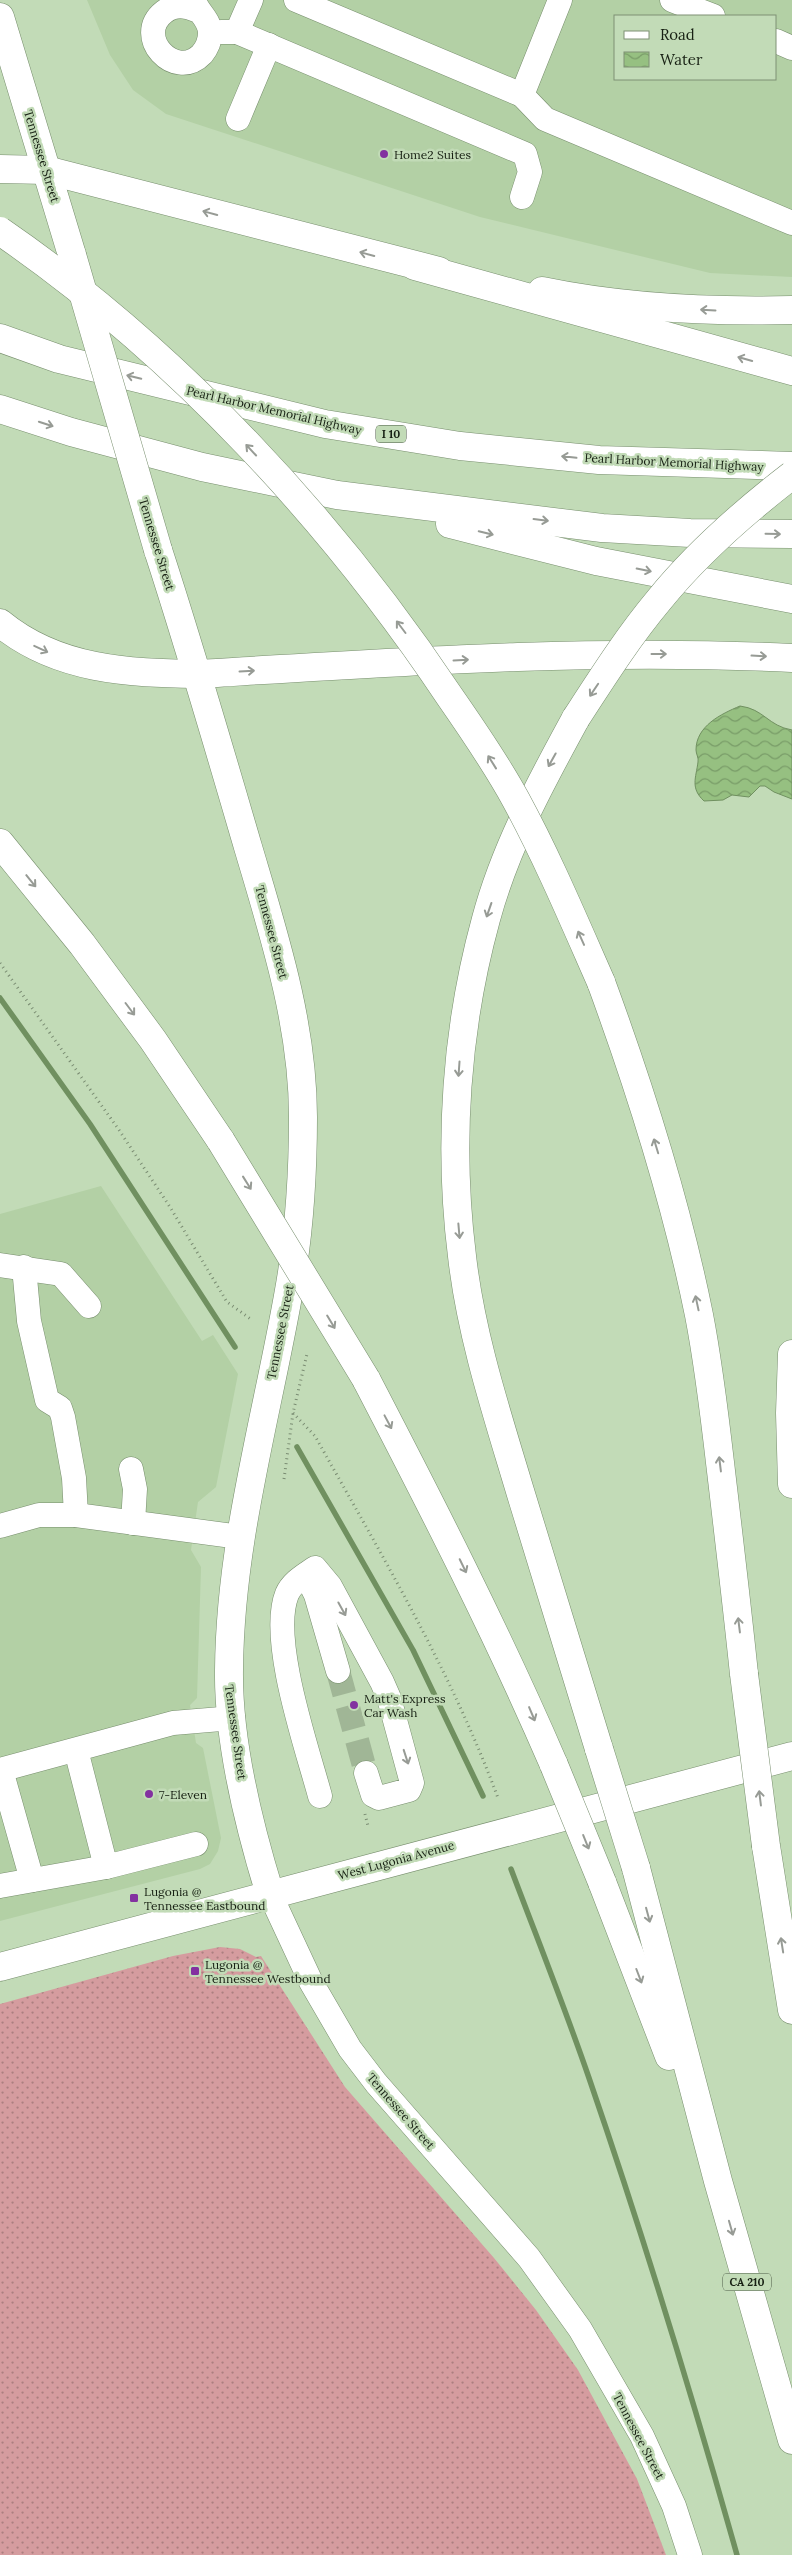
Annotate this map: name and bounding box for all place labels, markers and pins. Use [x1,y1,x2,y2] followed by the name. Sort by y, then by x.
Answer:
[394,147,472,162] place label: Home2 Suites
[378,148,390,160] marker: Home2 Suites
[364,1691,446,1720] place label: Matt's Express Car Wash
[348,1699,360,1711] marker: Matt's Express Car Wash
[159,1787,207,1802] place label: 7-Eleven
[143,1788,155,1800] marker: 7-Eleven
[144,1884,265,1913] place label: Lugonia @ Tennessee Eastbound
[128,1892,140,1904] marker: Lugonia @ Tennessee Eastbound
[205,1957,331,1986] place label: Lugonia @ Tennessee Westbound
[189,1965,201,1977] marker: Lugonia @ Tennessee Westbound

